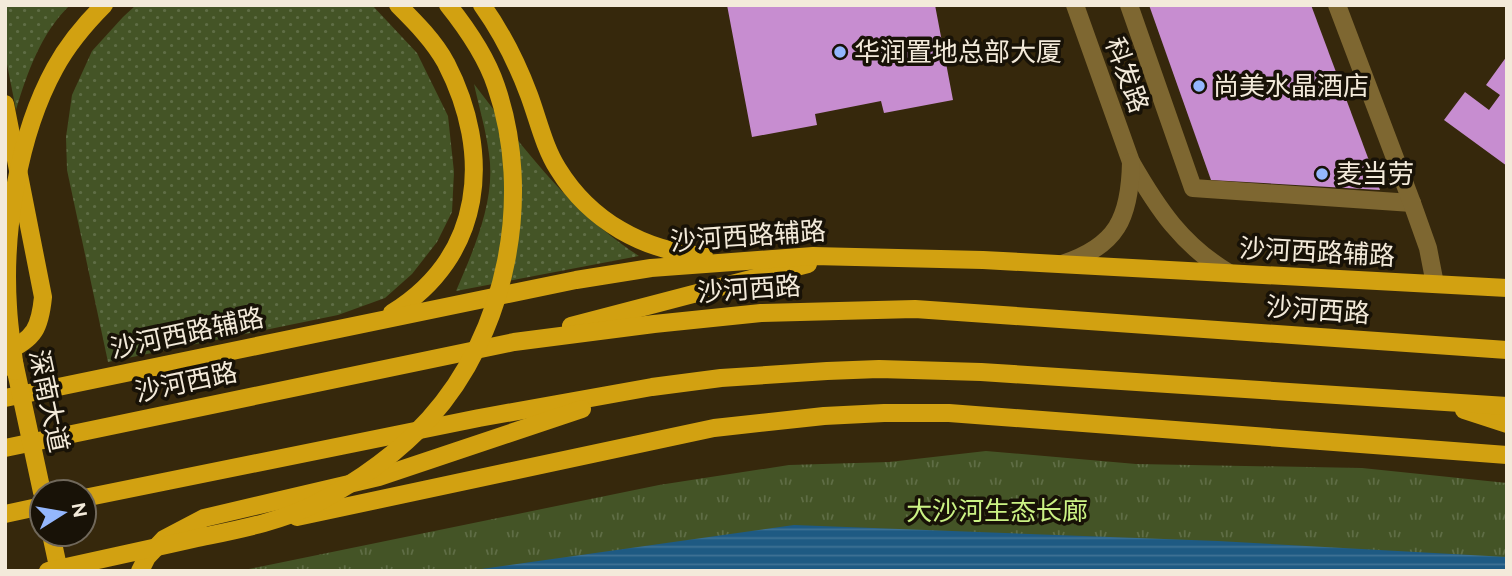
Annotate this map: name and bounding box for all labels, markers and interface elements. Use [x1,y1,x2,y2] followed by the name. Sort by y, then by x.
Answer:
[1099,33,1155,117] street label: 科发路
[854,36,1062,68] place label: 华润置地总部大厦
[832,44,848,60] marker: 华润置地总部大厦
[1213,70,1369,102] place label: 尚美水晶酒店
[1191,78,1207,94] marker: 尚美水晶酒店
[1336,158,1414,190] place label: 麦当劳
[1314,166,1330,182] marker: 麦当劳
[669,215,827,257] street label: 沙河西路辅路
[1238,232,1396,272] street label: 沙河西路辅路
[696,269,802,309] street label: 沙河西路
[1265,290,1371,330] street label: 沙河西路
[107,301,267,365] street label: 沙河西路辅路
[23,347,75,455] street label: 深南大道
[132,356,240,408] street label: 沙河西路
[28,478,98,548] north arrow
[906,495,1088,527] park label: 大沙河生态长廊
[67,500,92,519] text: N

